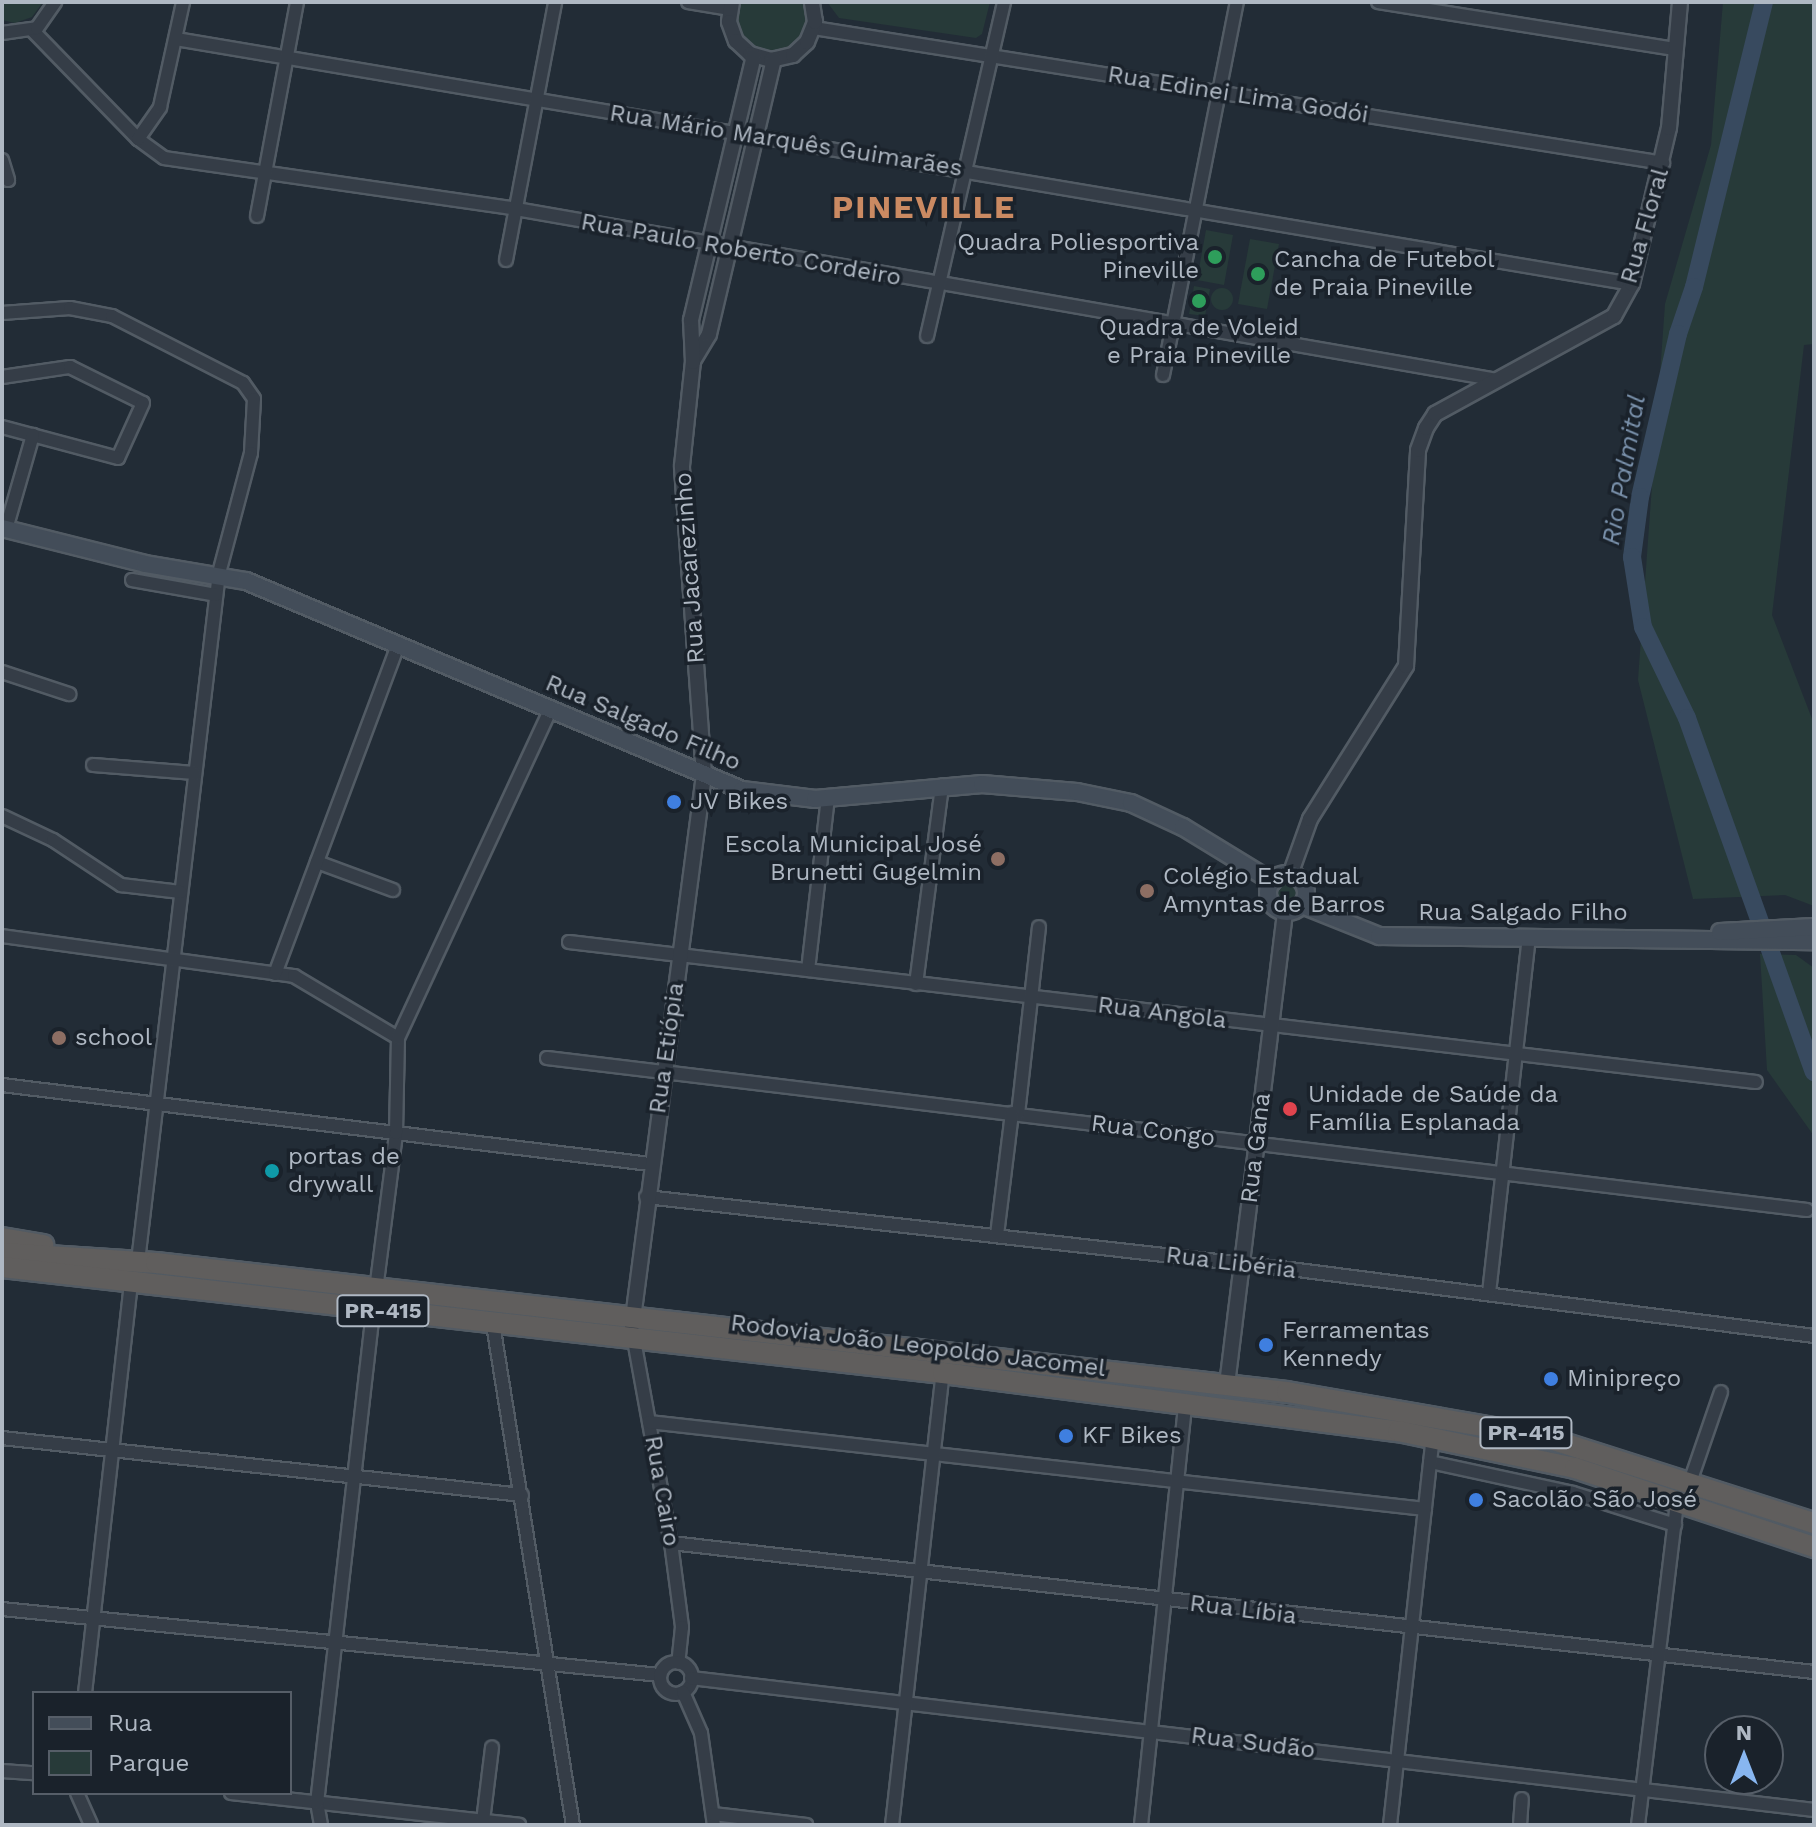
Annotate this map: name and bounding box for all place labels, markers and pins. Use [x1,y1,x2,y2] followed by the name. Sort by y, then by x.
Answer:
[957,229,1199,285] place label: Quadra Poliesportiva Pineville
[1274,246,1495,302] place label: Cancha de Futebol de Praia Pineville
[1206,248,1224,266] marker: Quadra Poliesportiva Pineville
[1249,265,1267,283] marker: Cancha de Futebol de Praia Pineville
[1190,292,1208,310] marker: Quadra de Voleid e Praia Pineville
[1098,314,1300,370] place label: Quadra de Voleid e Praia Pineville
[690,788,789,816] place label: JV Bikes
[665,793,683,811] marker: JV Bikes
[722,831,982,887] place label: Escola Municipal José Brunetti Gugelmin
[989,850,1007,868] marker: Escola Municipal José Brunetti Gugelmin
[1163,863,1386,919] place label: Colégio Estadual Amyntas de Barros
[1138,882,1156,900] marker: Colégio Estadual Amyntas de Barros
[75,1024,152,1052] place label: school
[50,1029,68,1047] marker: school
[1308,1081,1558,1137] place label: Unidade de Saúde da Família Esplanada
[1279,1098,1301,1120] marker: Unidade de Saúde da Família Esplanada
[288,1143,400,1199] place label: portas de drywall
[263,1162,281,1180] marker: portas de drywall
[1282,1317,1430,1373] place label: Ferramentas Kennedy
[1257,1336,1275,1354] marker: Ferramentas Kennedy
[1567,1365,1681,1393] place label: Minipreço
[1542,1370,1560,1388] marker: Minipreço
[1082,1422,1182,1450] place label: KF Bikes
[1057,1427,1075,1445] marker: KF Bikes
[1492,1486,1698,1514] place label: Sacolão São José
[1467,1491,1485,1509] marker: Sacolão São José

